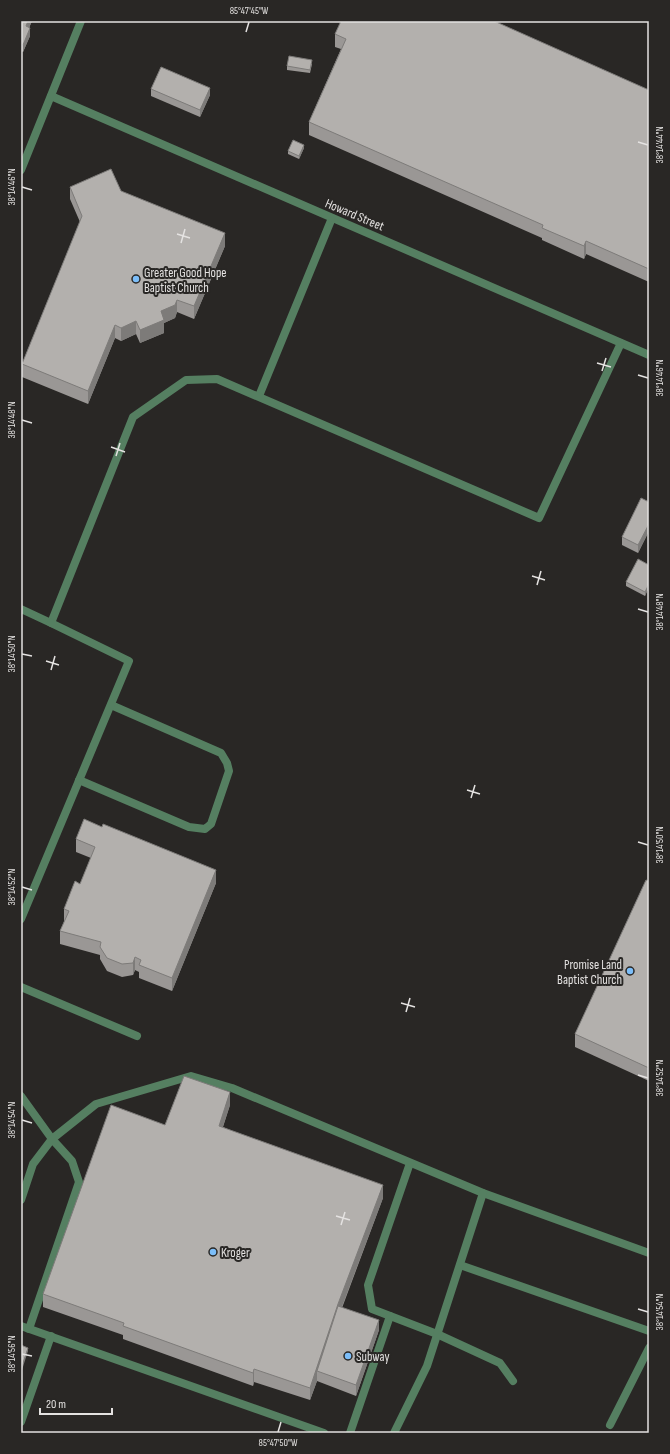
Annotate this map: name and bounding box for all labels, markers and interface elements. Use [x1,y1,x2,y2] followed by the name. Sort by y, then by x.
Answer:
[230,5,269,17] text: 85°47'45"W
[654,126,666,164] text: 38°14'44"N
[6,168,18,206] text: 38°14'46"N
[323,195,387,235] street label: Howard Street
[144,265,227,296] place label: Greater Good Hope Baptist Church
[131,274,141,284] marker: Greater Good Hope Baptist Church
[654,359,666,397] text: 38°14'46"N
[6,401,18,439] text: 38°14'48"N
[654,593,666,631] text: 38°14'48"N
[6,635,18,673] text: 38°14'50"N
[654,826,666,864] text: 38°14'50"N
[6,869,18,905] text: 38°14'52"N
[557,957,622,988] place label: Promise Land Baptist Church
[625,966,635,976] marker: Promise Land Baptist Church
[654,1060,666,1096] text: 38°14'52"N
[6,1102,18,1138] text: 38°14'54"N
[221,1245,250,1261] place label: Kroger
[208,1247,218,1257] marker: Kroger
[654,1294,666,1330] text: 38°14'54"N
[6,1335,18,1373] text: 38°14'56"N
[356,1349,389,1365] place label: Subway
[343,1351,353,1361] marker: Subway
[40,1390,112,1416] scale bar
[46,1397,66,1412] text: 20 m
[259,1437,298,1449] text: 85°47'50"W

